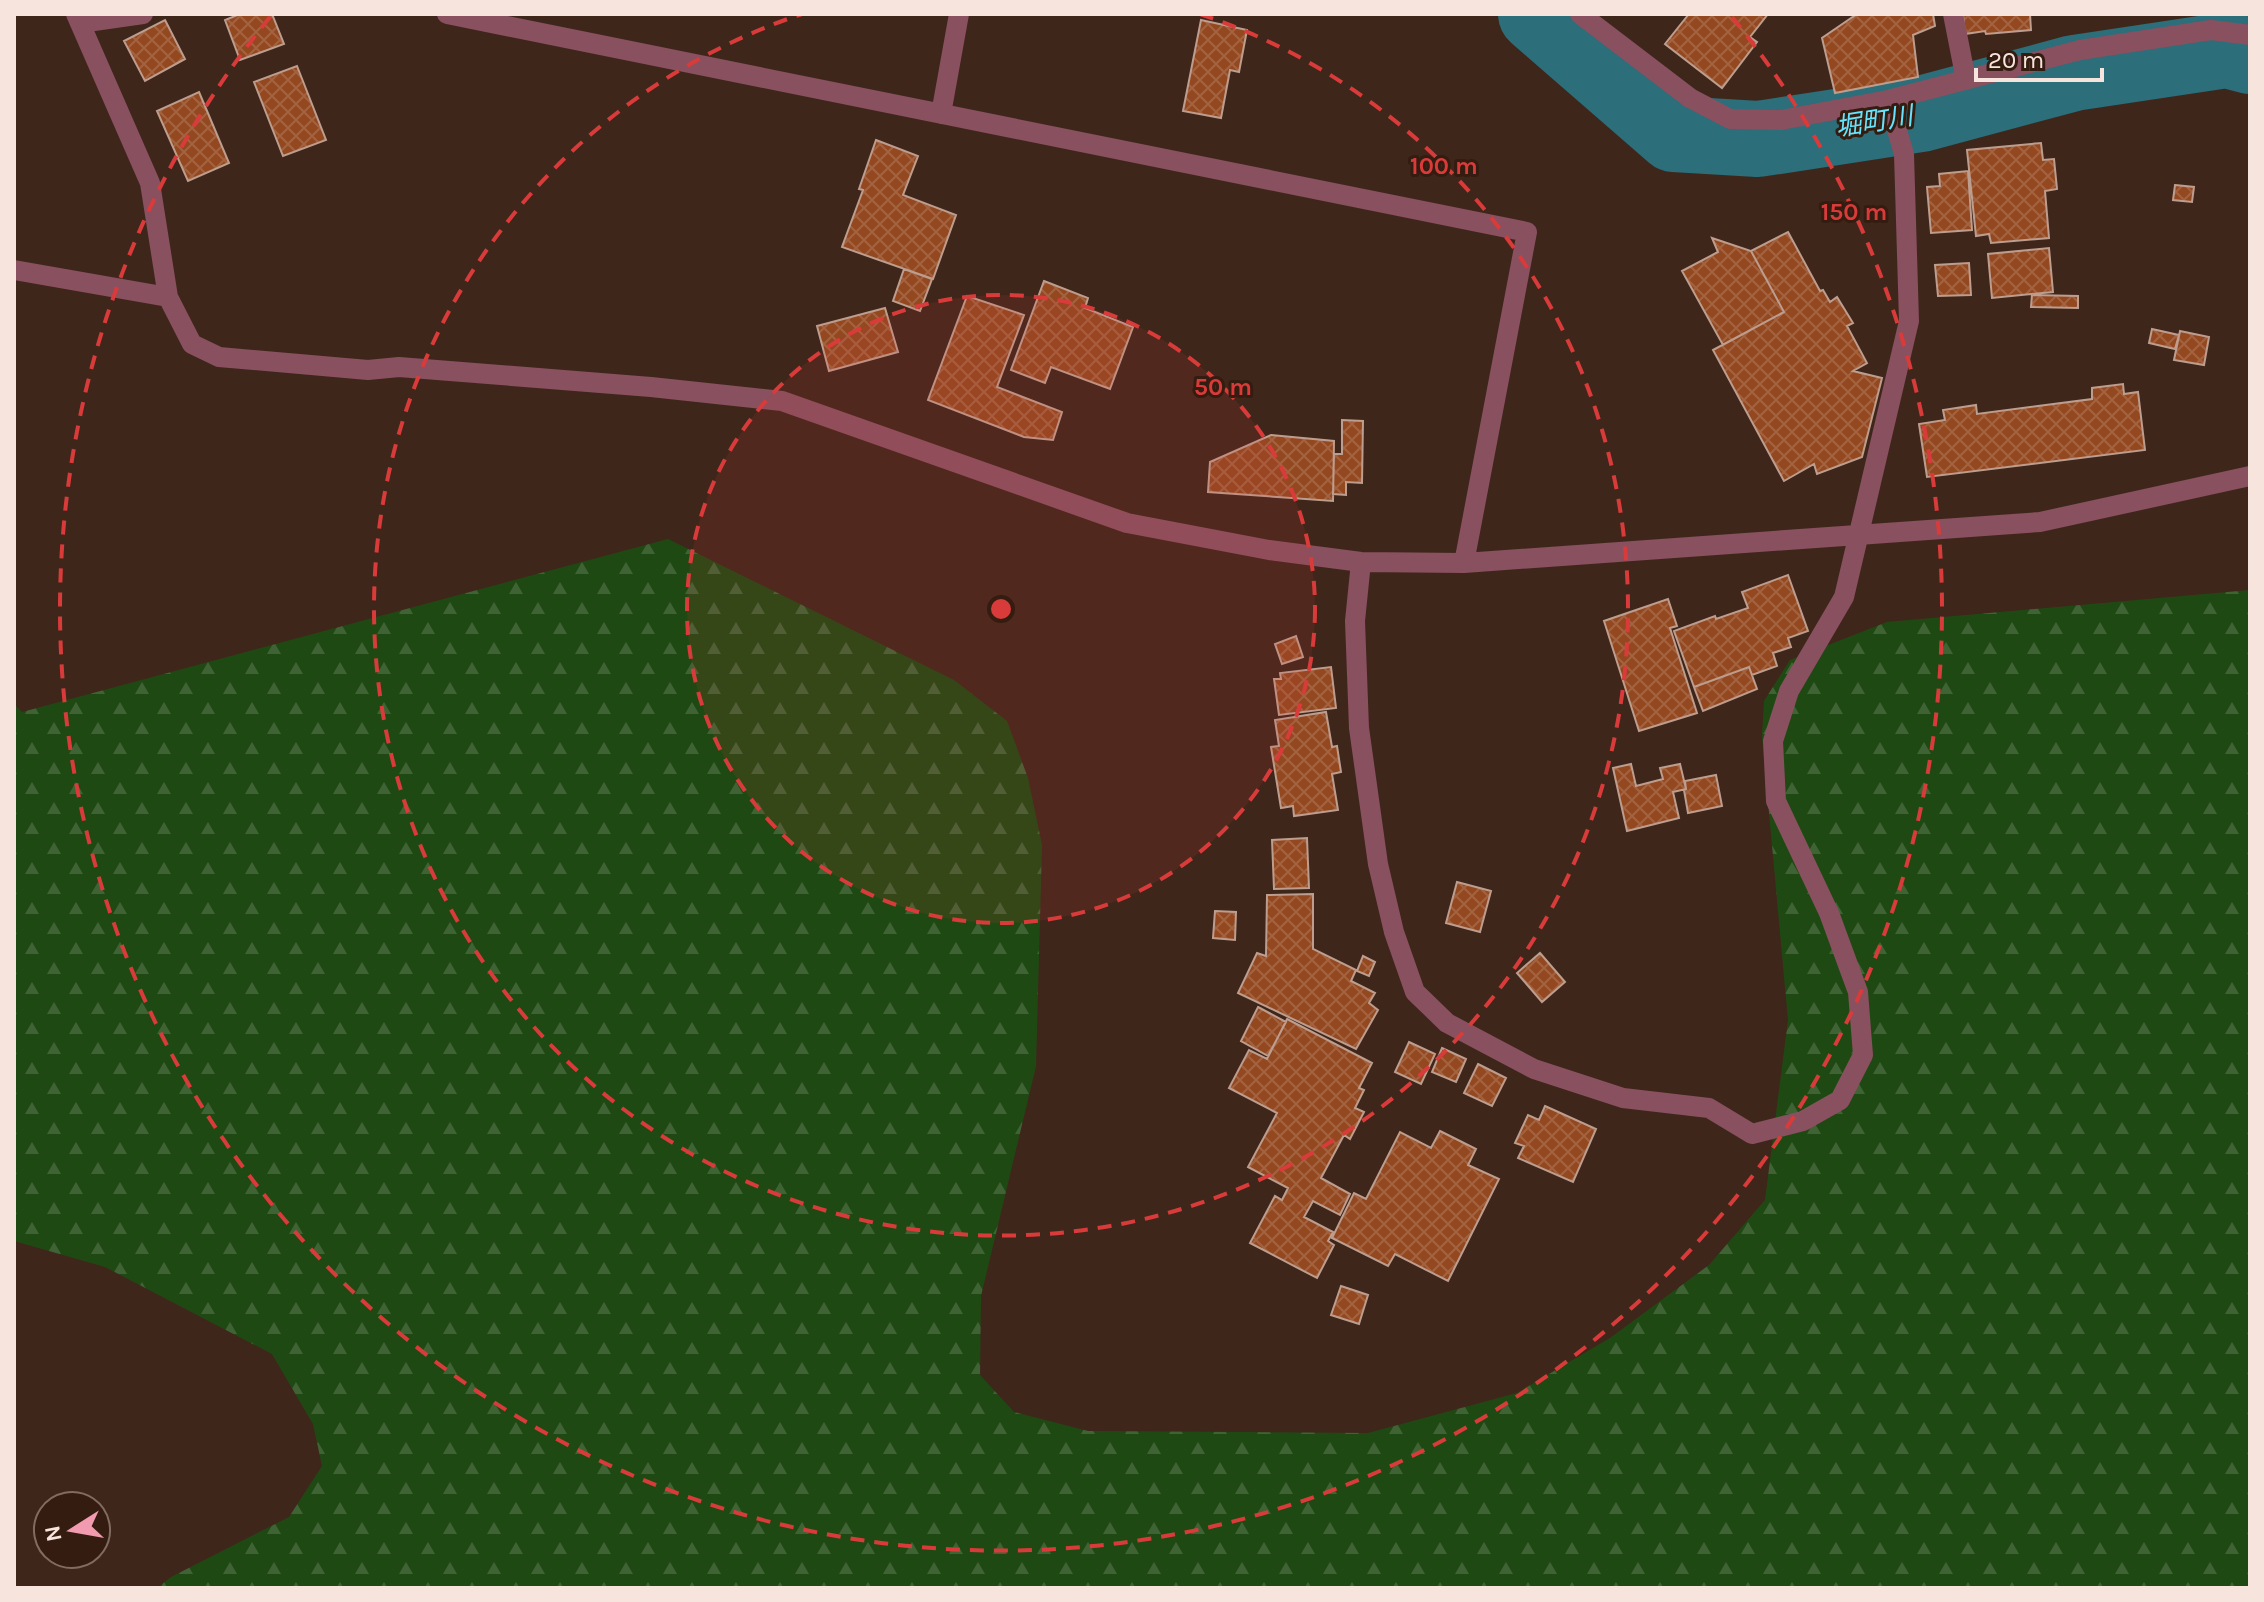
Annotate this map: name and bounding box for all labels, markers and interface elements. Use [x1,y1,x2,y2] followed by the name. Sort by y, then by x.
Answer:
[1976,32,2102,82] scale bar
[1988,46,2044,74] text: 20 m
[1833,100,1918,143] water label: 堀町川
[1410,152,1478,180] text: 100 m
[1821,198,1887,226] text: 150 m
[1194,373,1252,401] text: 50 m
[987,595,1015,623] centre of rings
[32,1490,112,1570] north arrow
[39,1523,68,1544] text: N

